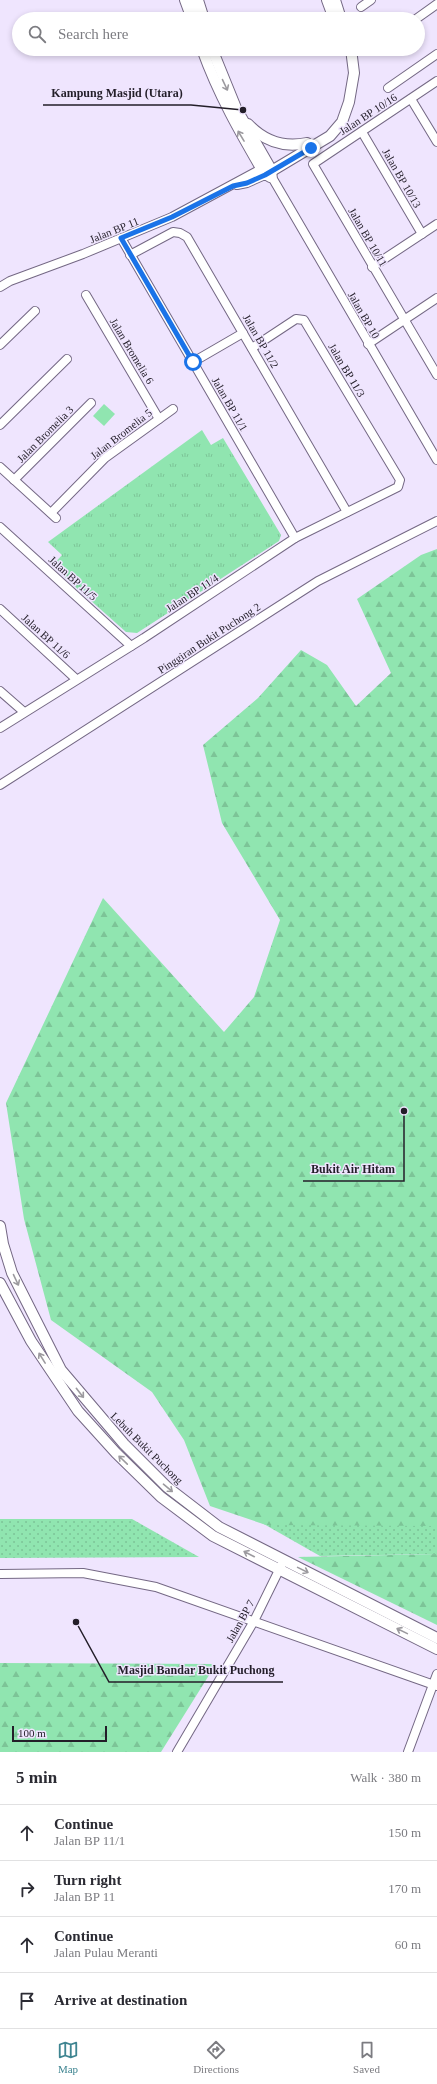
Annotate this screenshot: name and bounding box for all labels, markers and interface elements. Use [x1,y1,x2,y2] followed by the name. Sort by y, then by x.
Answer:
[12,12,425,56] search box
[26,23,48,45] icon: search
[58,26,128,42] text: Search here
[222,79,229,91] one-way arrow
[43,81,191,105] callout: Kampung Masjid (Utara)
[51,86,183,100] text: Kampung Masjid (Utara)
[337,91,399,137] street label: Jalan BP 10/16
[237,130,245,142] one-way arrow
[302,139,320,157] route end
[380,146,424,210] street label: Jalan BP 10/13
[346,206,390,268] street label: Jalan BP 10/11
[88,215,140,245] street label: Jalan BP 11
[346,289,382,341] street label: Jalan BP 10
[241,312,281,370] street label: Jalan BP 11/2
[108,316,157,386] street label: Jalan Bromelia 6
[326,341,368,399] street label: Jalan BP 11/3
[184,353,202,371] route start
[210,375,250,433] street label: Jalan BP 11/1
[14,403,76,465] street label: Jalan Bromelia 3
[88,406,154,462] street label: Jalan Bromelia 5
[47,553,100,603] street label: Jalan BP 11/5
[163,571,221,614] street label: Jalan BP 11/4
[156,600,262,676] street label: Pinggiran Bukit Puchong 2
[20,611,73,661] street label: Jalan BP 11/6
[303,1157,404,1181] callout: Bukit Air Hitam
[311,1162,395,1176] text: Bukit Air Hitam
[13,1274,20,1286] one-way arrow
[38,1353,46,1364] one-way arrow
[75,1388,84,1399] one-way arrow
[109,1410,186,1487] street label: Lebuh Bukit Puchong
[118,1455,128,1465] one-way arrow
[163,1483,174,1492] one-way arrow
[243,1549,255,1557] one-way arrow
[296,1567,308,1574] one-way arrow
[223,1597,257,1644] street label: Jalan BP 7
[397,1627,409,1634] one-way arrow
[109,1658,283,1682] callout: Masjid Bandar Bukit Puchong
[118,1663,274,1677] text: Masjid Bandar Bukit Puchong
[12,1724,107,1743] scale bar
[18,1727,46,1739] text: 100 m
[16,1768,57,1787] text: 5 min
[350,1770,421,1785] text: Walk · 380 m
[54,1816,113,1832] text: Continue
[16,1822,38,1844] icon: ahead
[388,1825,421,1840] text: 150 m
[54,1833,125,1848] text: Jalan BP 11/1
[54,1872,121,1888] text: Turn right
[16,1878,38,1900] icon: right
[388,1881,421,1896] text: 170 m
[54,1889,115,1904] text: Jalan BP 11
[54,1928,113,1944] text: Continue
[16,1934,38,1956] icon: ahead
[395,1937,421,1952] text: 60 m
[54,1945,158,1960] text: Jalan Pulau Meranti
[16,1990,38,2012] icon: arrive
[54,1992,187,2008] text: Arrive at destination
[57,2039,79,2075] tab: Map
[193,2039,239,2075] tab: Directions
[353,2039,380,2075] tab: Saved

